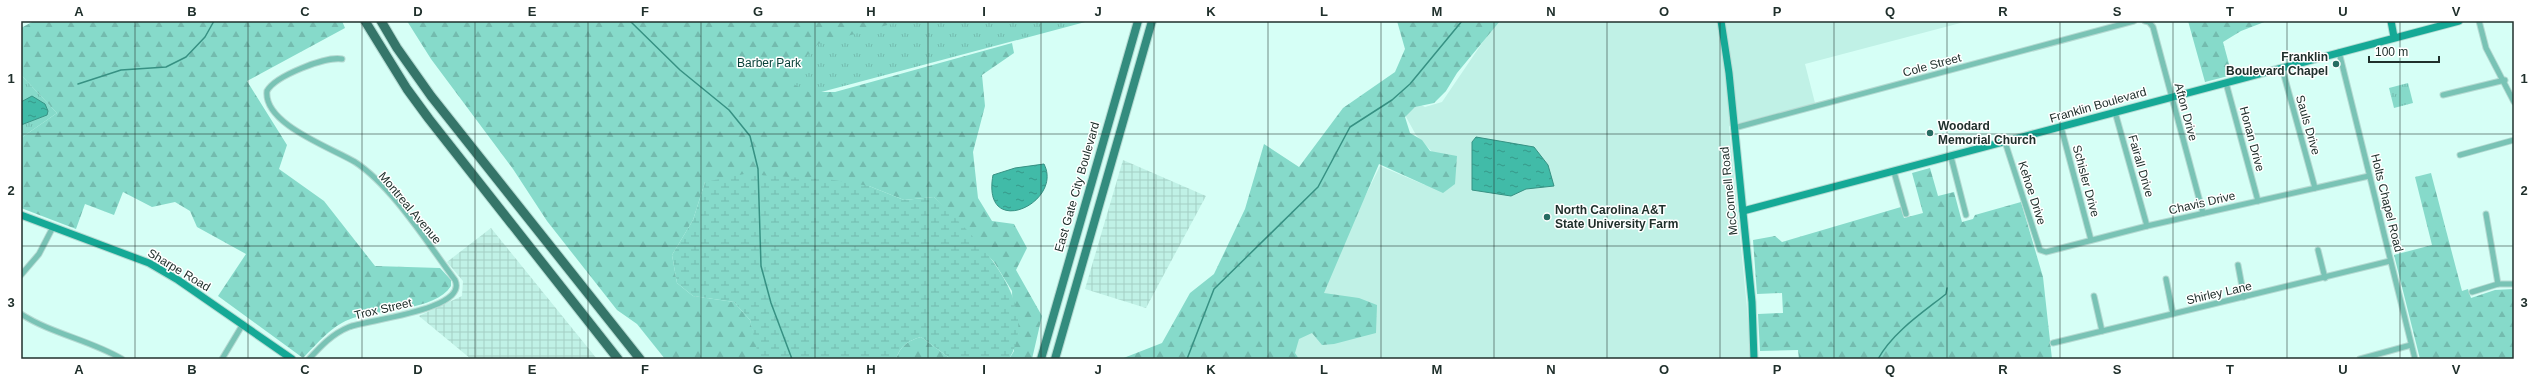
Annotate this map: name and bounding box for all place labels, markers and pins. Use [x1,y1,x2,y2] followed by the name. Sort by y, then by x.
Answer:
[2226,50,2328,78] place label: Franklin Boulevard Chapel
[2331,59,2341,69] marker: Franklin Boulevard Chapel
[1938,119,2036,147] place label: Woodard Memorial Church
[1925,128,1935,138] marker: Woodard Memorial Church
[1555,203,1678,231] place label: North Carolina A&T State University Farm
[1542,212,1552,222] marker: North Carolina A&T State University Farm

